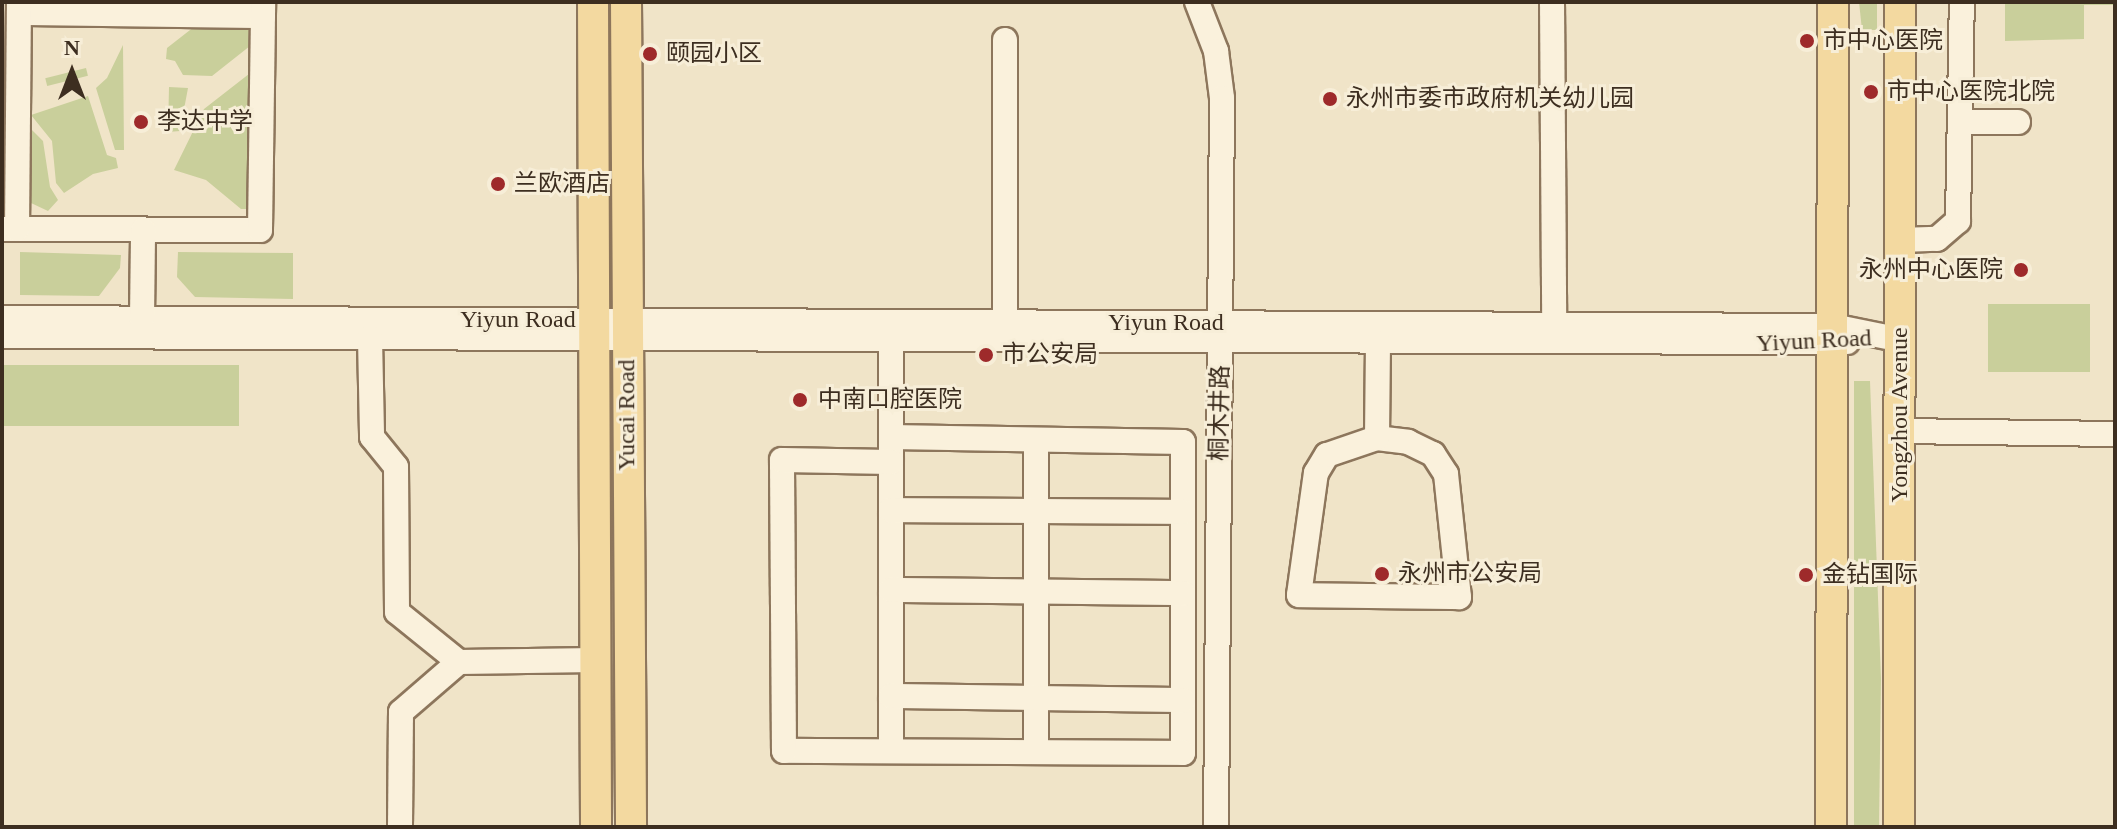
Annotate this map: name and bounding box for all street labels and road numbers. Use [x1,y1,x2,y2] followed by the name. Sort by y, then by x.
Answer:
[460,306,576,334] street label: Yiyun Road
[1108,309,1224,337] street label: Yiyun Road
[1756,324,1872,358] street label: Yiyun Road
[1886,327,1914,503] street label: Yongzhou Avenue
[613,359,641,471] street label: Yucai Road
[1205,365,1235,461] street label: 桐木井路

